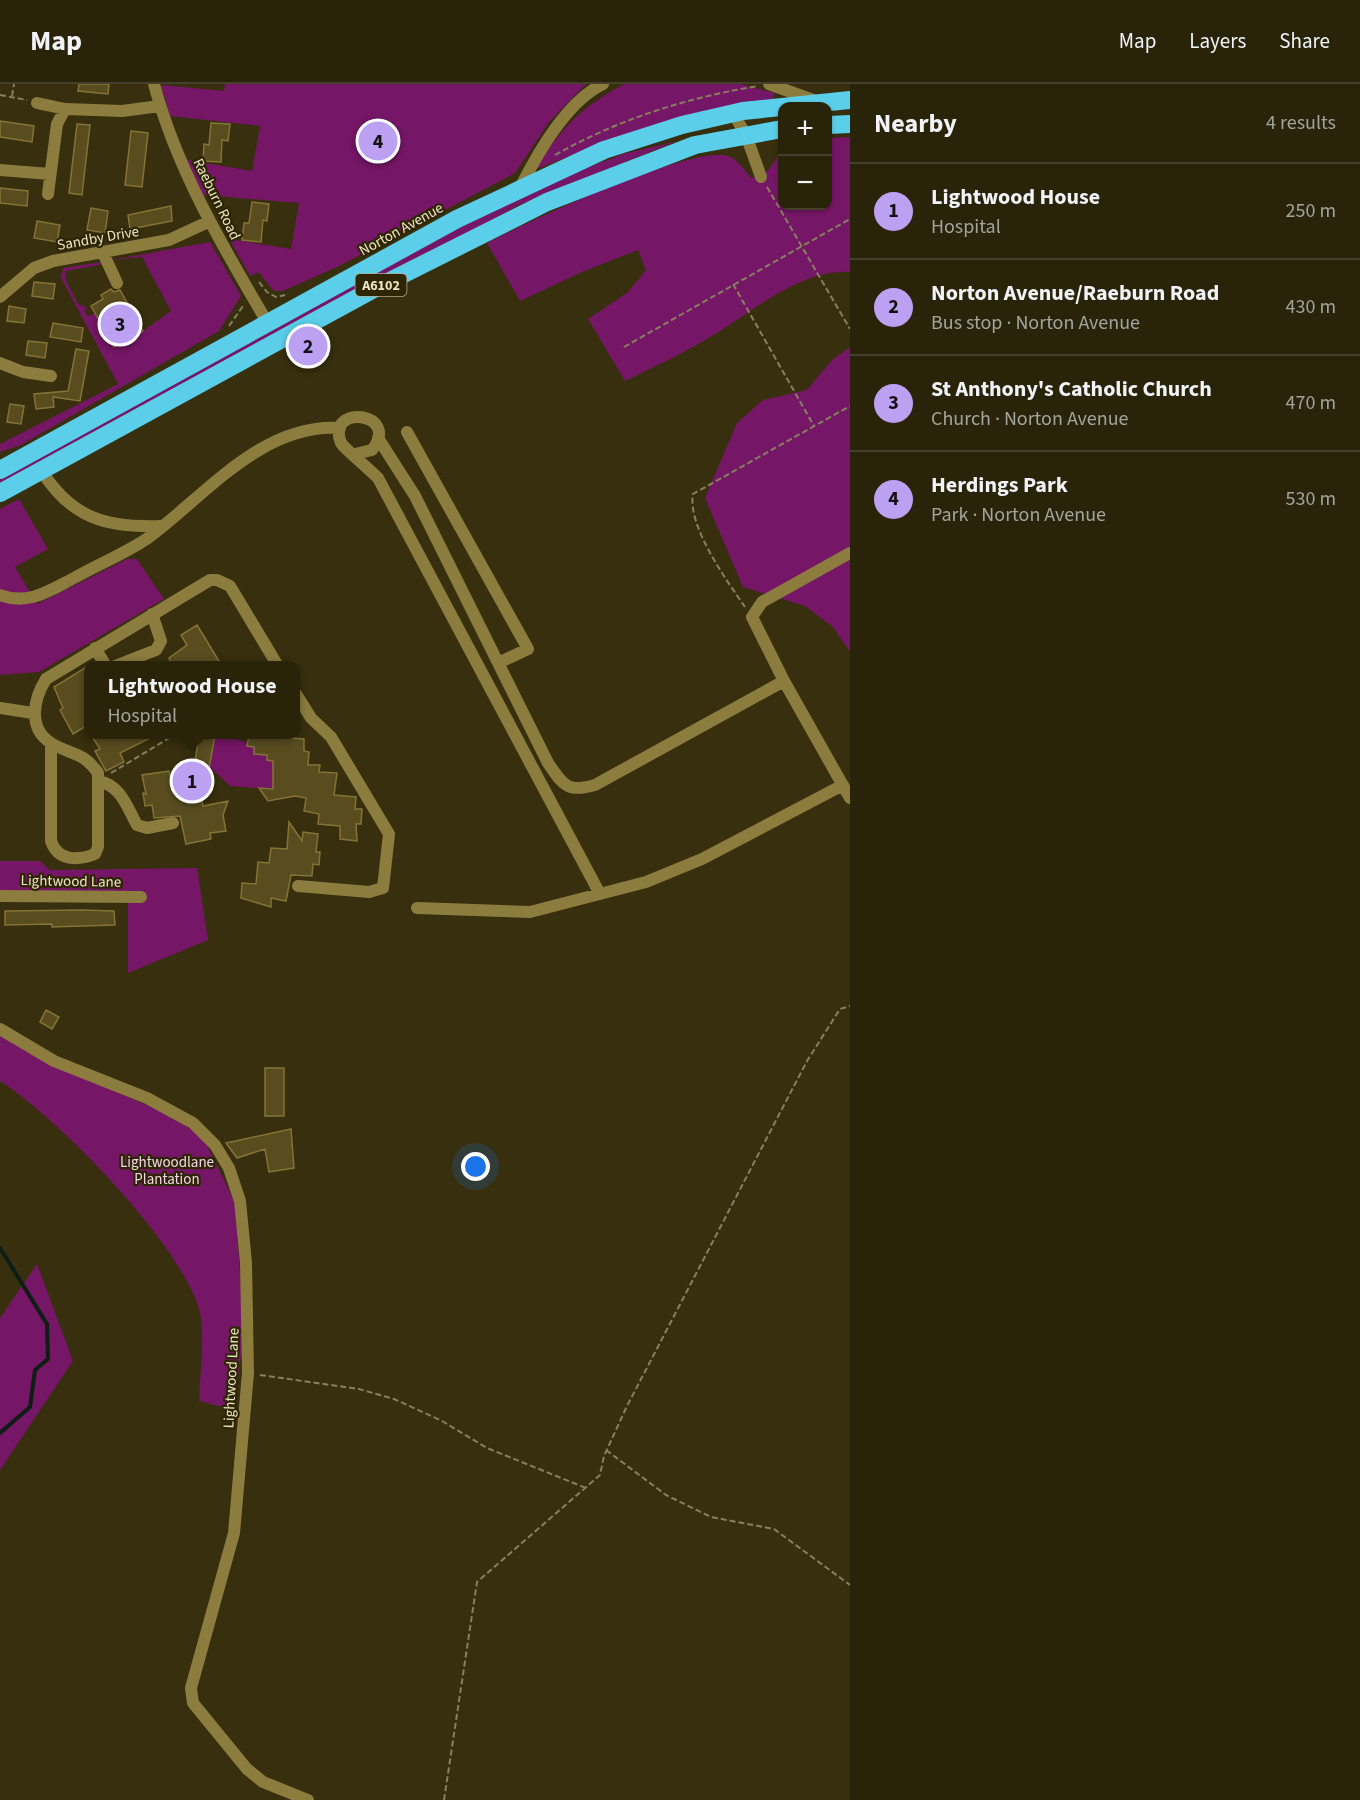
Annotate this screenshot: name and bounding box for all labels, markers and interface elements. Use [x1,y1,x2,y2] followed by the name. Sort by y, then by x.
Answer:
[30,21,82,61] text: Map
[1119,26,1156,56] text: Map
[1189,26,1246,56] text: Layers
[1279,26,1330,56] text: Share
[778,102,832,210] map controls
[778,102,832,156] button: +
[874,105,957,142] text: Nearby
[1266,109,1336,137] text: 4 results
[358,118,398,164] pin: 4
[188,155,245,244] street label: Raeburn Road
[778,156,832,210] button: −
[931,181,1100,213] text: Lightwood House
[888,197,899,225] text: 1
[1286,197,1336,225] text: 250 m
[355,198,447,261] street label: Norton Avenue
[931,213,1001,241] text: Hospital
[55,221,141,256] street label: Sandby Drive
[356,274,406,296] road number: A6102
[931,277,1219,309] text: Norton Avenue/Raeburn Road
[888,293,899,321] text: 2
[1286,293,1336,321] text: 430 m
[100,302,140,346] pin: 3
[931,309,1140,337] text: Bus stop · Norton Avenue
[288,324,328,368] pin: 2
[931,373,1212,405] text: St Anthony's Catholic Church
[888,389,899,417] text: 3
[1286,389,1336,417] text: 470 m
[931,405,1129,433] text: Church · Norton Avenue
[931,469,1068,501] text: Herdings Park
[888,485,899,513] text: 4
[1286,485,1336,513] text: 530 m
[931,501,1106,529] text: Park · Norton Avenue
[84,661,300,739] popup
[107,670,277,702] text: Lightwood House
[107,702,177,730] text: Hospital
[172,758,212,804] pin: 1
[21,870,121,893] street label: Lightwood Lane
[120,1152,214,1190] park label: Lightwoodlane Plantation
[461,1152,490,1181] your location
[218,1327,245,1429] street label: Lightwood Lane

